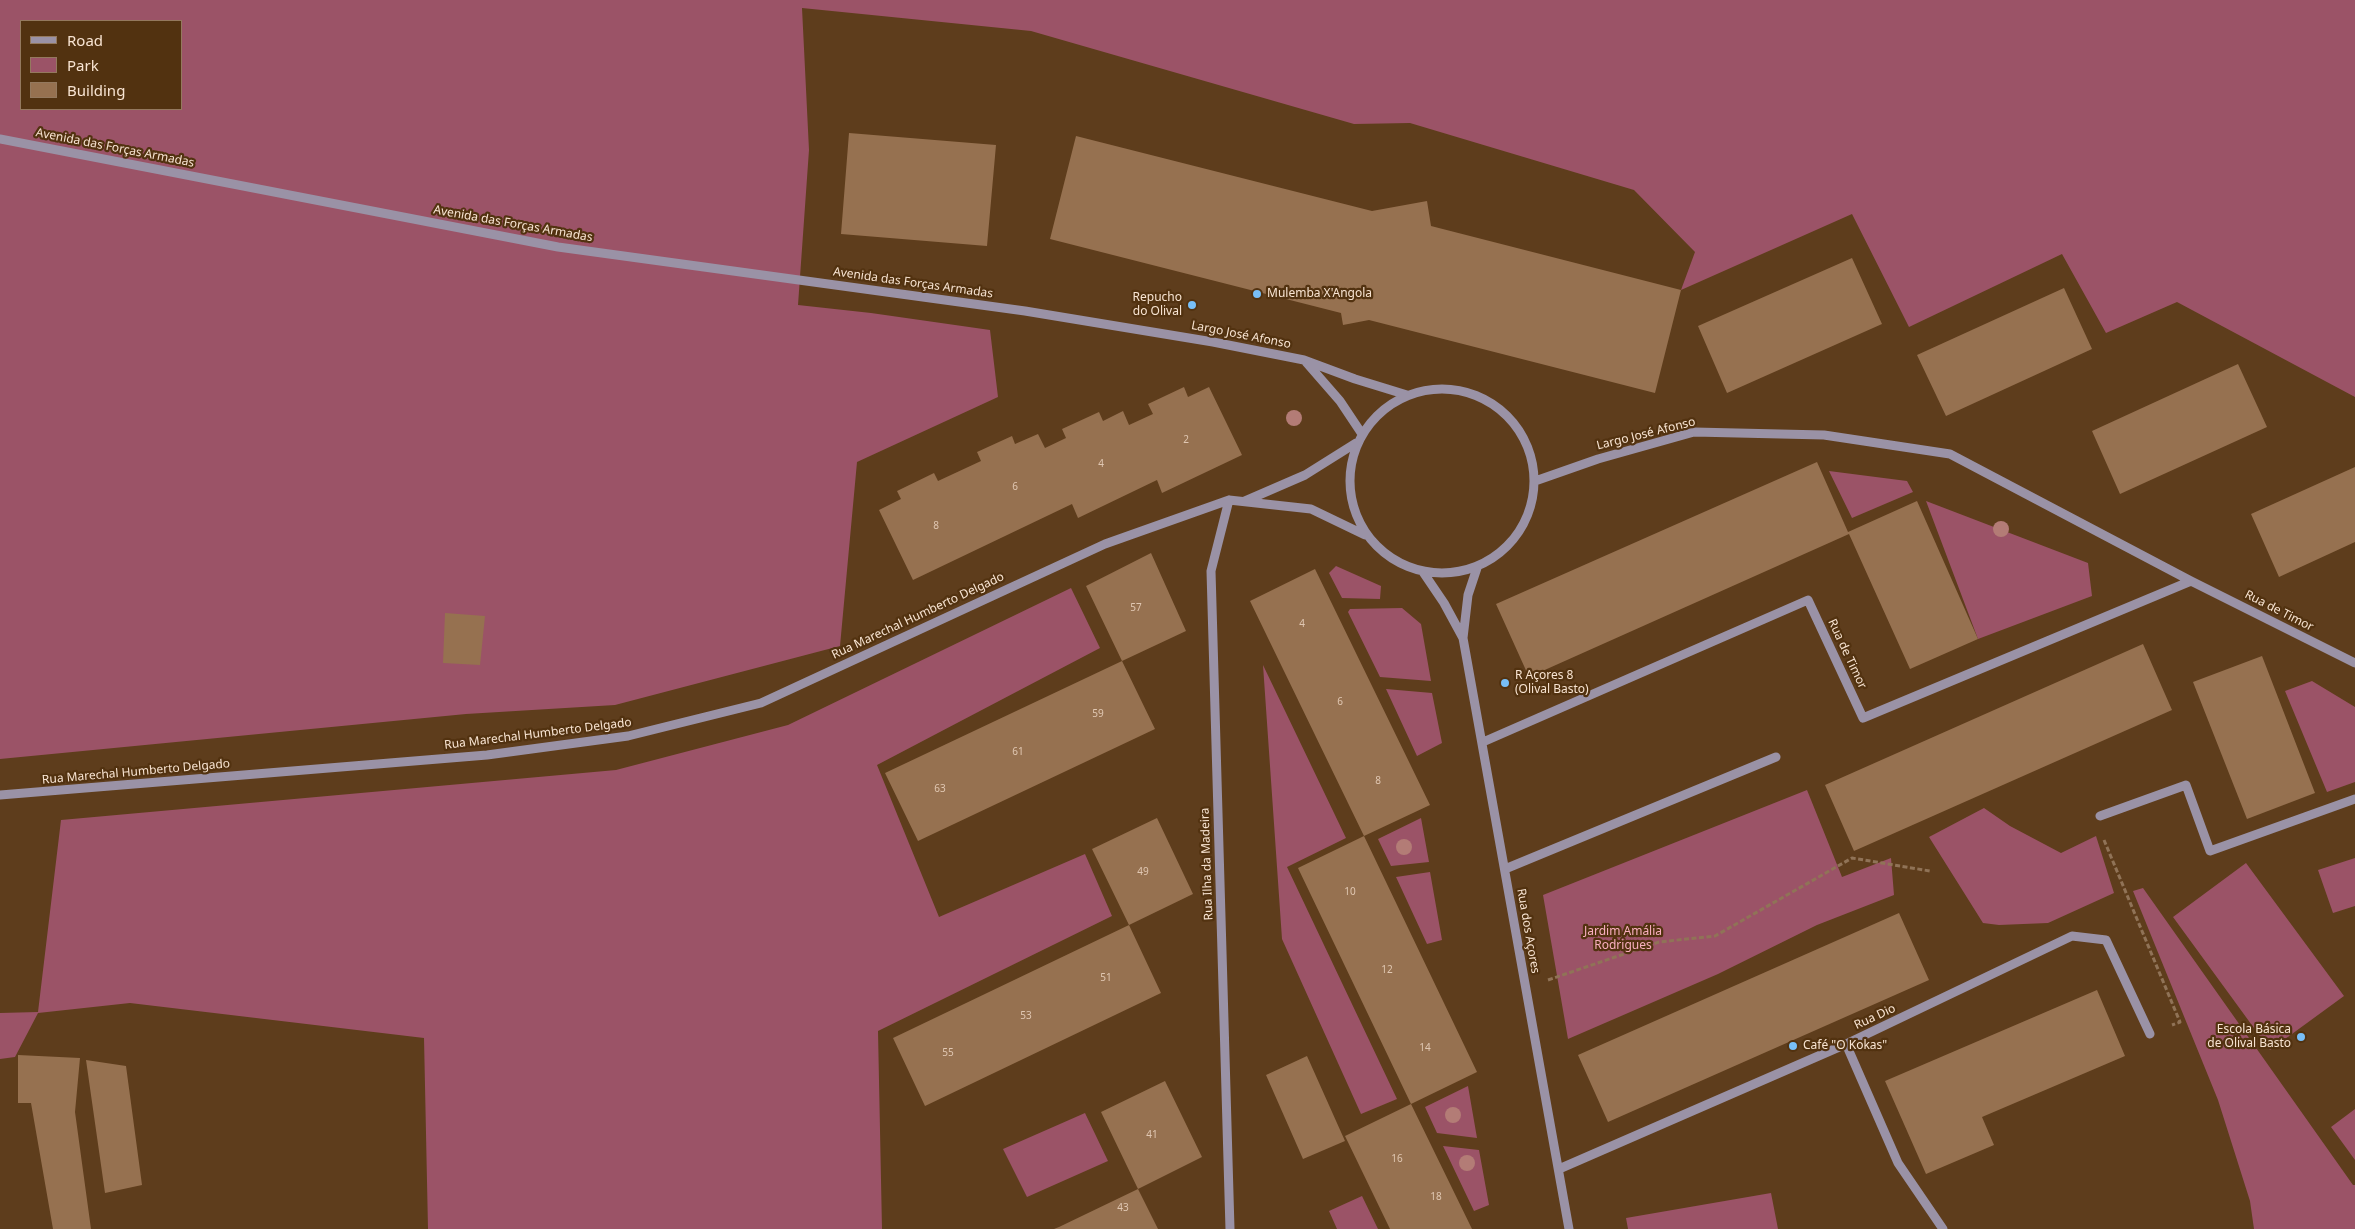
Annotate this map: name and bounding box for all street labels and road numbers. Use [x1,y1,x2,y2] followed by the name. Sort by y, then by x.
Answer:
[34,126,196,170] street label: Avenida das Forças Armadas
[432,203,594,245] street label: Avenida das Forças Armadas
[832,265,994,301] street label: Avenida das Forças Armadas
[1190,318,1292,352] street label: Largo José Afonso
[1595,415,1697,453] street label: Largo José Afonso
[829,570,1007,662] street label: Rua Marechal Humberto Delgado
[2242,588,2316,634] street label: Rua de Timor
[1825,617,1869,691] street label: Rua de Timor
[443,715,633,753] street label: Rua Marechal Humberto Delgado
[41,757,231,787] street label: Rua Marechal Humberto Delgado
[1198,807,1216,921] street label: Rua Ilha da Madeira
[1513,887,1543,975] street label: Rua dos Açores
[1852,1001,1898,1033] street label: Rua Dio

